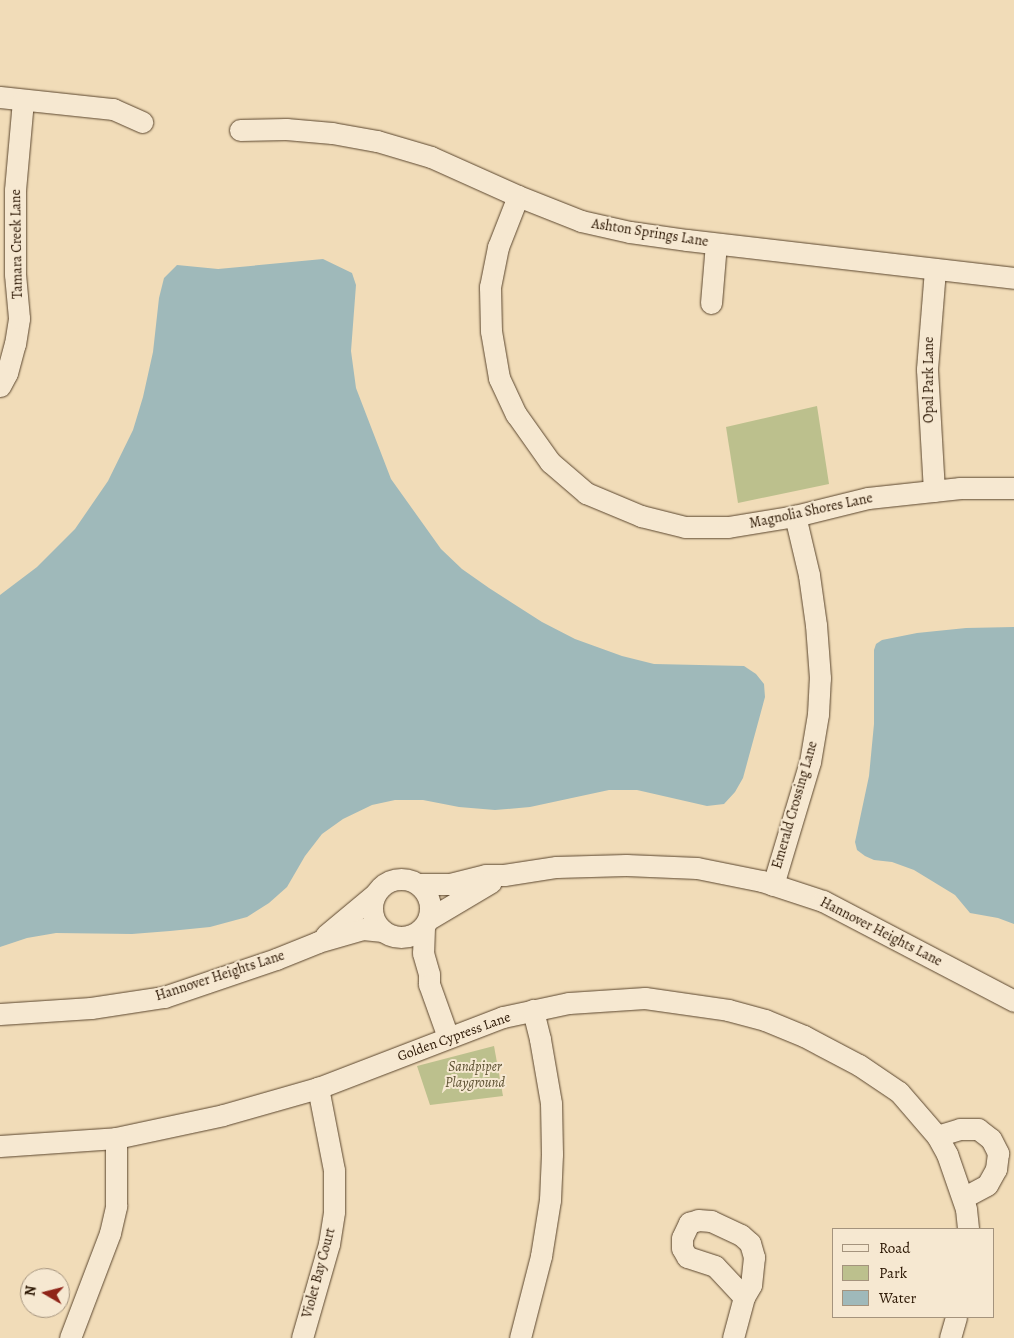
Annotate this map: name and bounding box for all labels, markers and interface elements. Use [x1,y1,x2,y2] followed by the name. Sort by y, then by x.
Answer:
[8,189,26,299] street label: Tamara Creek Lane
[590,215,710,251] street label: Ashton Springs Lane
[921,337,937,423] street label: Opal Park Lane
[748,490,874,532] street label: Magnolia Shores Lane
[769,739,821,871] street label: Emerald Crossing Lane
[817,894,945,970] street label: Hannover Heights Lane
[153,947,287,1005] street label: Hannover Heights Lane
[395,1009,513,1065] street label: Golden Cypress Lane
[445,1059,505,1092] park label: Sandpiper Playground
[299,1226,339,1320] street label: Violet Bay Court
[832,1228,994,1318] legend
[879,1238,910,1258] text: Road
[879,1263,907,1283] text: Park
[20,1268,70,1318] north arrow
[21,1285,41,1297] text: N
[879,1288,916,1308] text: Water

